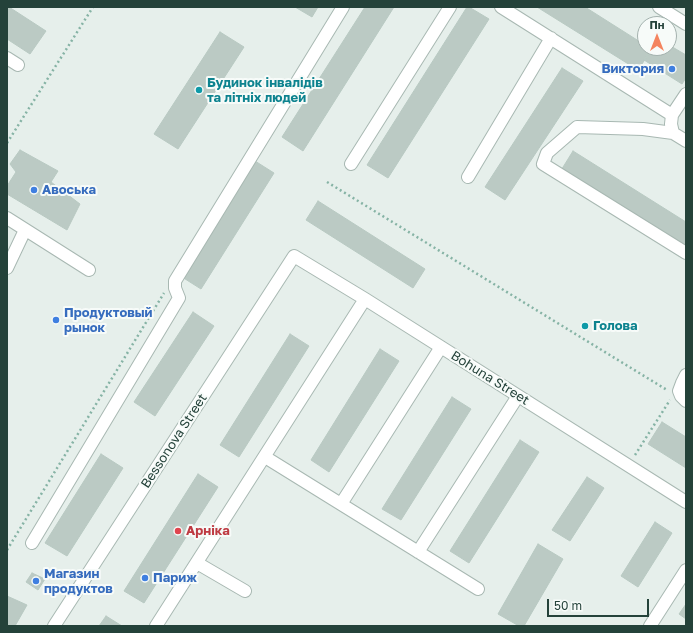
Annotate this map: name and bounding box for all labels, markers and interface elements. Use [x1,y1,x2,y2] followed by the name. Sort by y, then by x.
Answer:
[637,16,677,56] north arrow
[650,18,664,31] text: Пн
[601,61,664,77] place label: Виктория
[667,64,677,74] marker: Виктория
[207,75,323,106] place label: Будинок інвалідів та літніх людей
[194,85,204,95] marker: Будинок інвалідів та літніх людей
[42,182,96,198] place label: Авоська
[29,185,39,195] marker: Авоська
[64,305,153,336] place label: Продуктовый рынок
[51,315,61,325] marker: Продуктовый рынок
[593,318,638,334] place label: Голова
[580,321,590,331] marker: Голова
[448,348,532,408] street label: Bohuna Street
[138,391,210,491] street label: Bessonova Street
[186,523,230,539] place label: Арніка
[173,526,183,536] marker: Арніка
[44,566,113,597] place label: Магазин продуктов
[153,570,197,586] place label: Париж
[140,573,150,583] marker: Париж
[31,576,41,586] marker: Магазин продуктов
[549,591,651,617] scale bar
[554,598,582,613] text: 50 m

